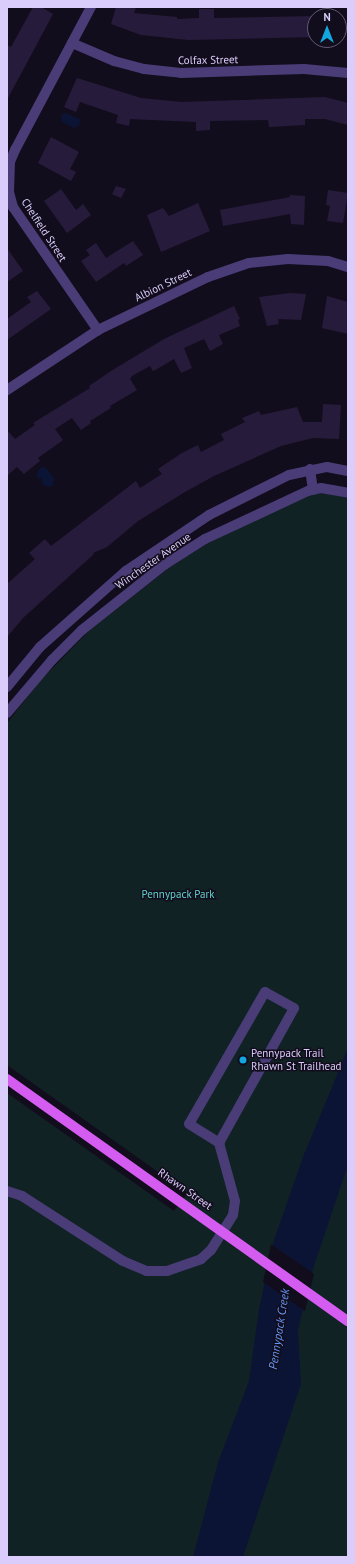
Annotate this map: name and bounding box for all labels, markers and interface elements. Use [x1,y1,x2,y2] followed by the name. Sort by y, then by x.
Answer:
[307,8,347,48] north arrow
[323,10,331,24] text: N
[178,53,238,67] street label: Colfax Street
[19,196,69,264] street label: Chelfield Street
[132,266,194,304] street label: Albion Street
[113,530,193,592] street label: Winchester Avenue
[141,887,215,901] park label: Pennypack Park
[251,1047,342,1073] place label: Pennypack Trail Rhawn St Trailhead
[238,1055,248,1065] marker: Pennypack Trail Rhawn St Trailhead
[155,1165,215,1213] street label: Rhawn Street
[265,1287,293,1371] water label: Pennypack Creek

